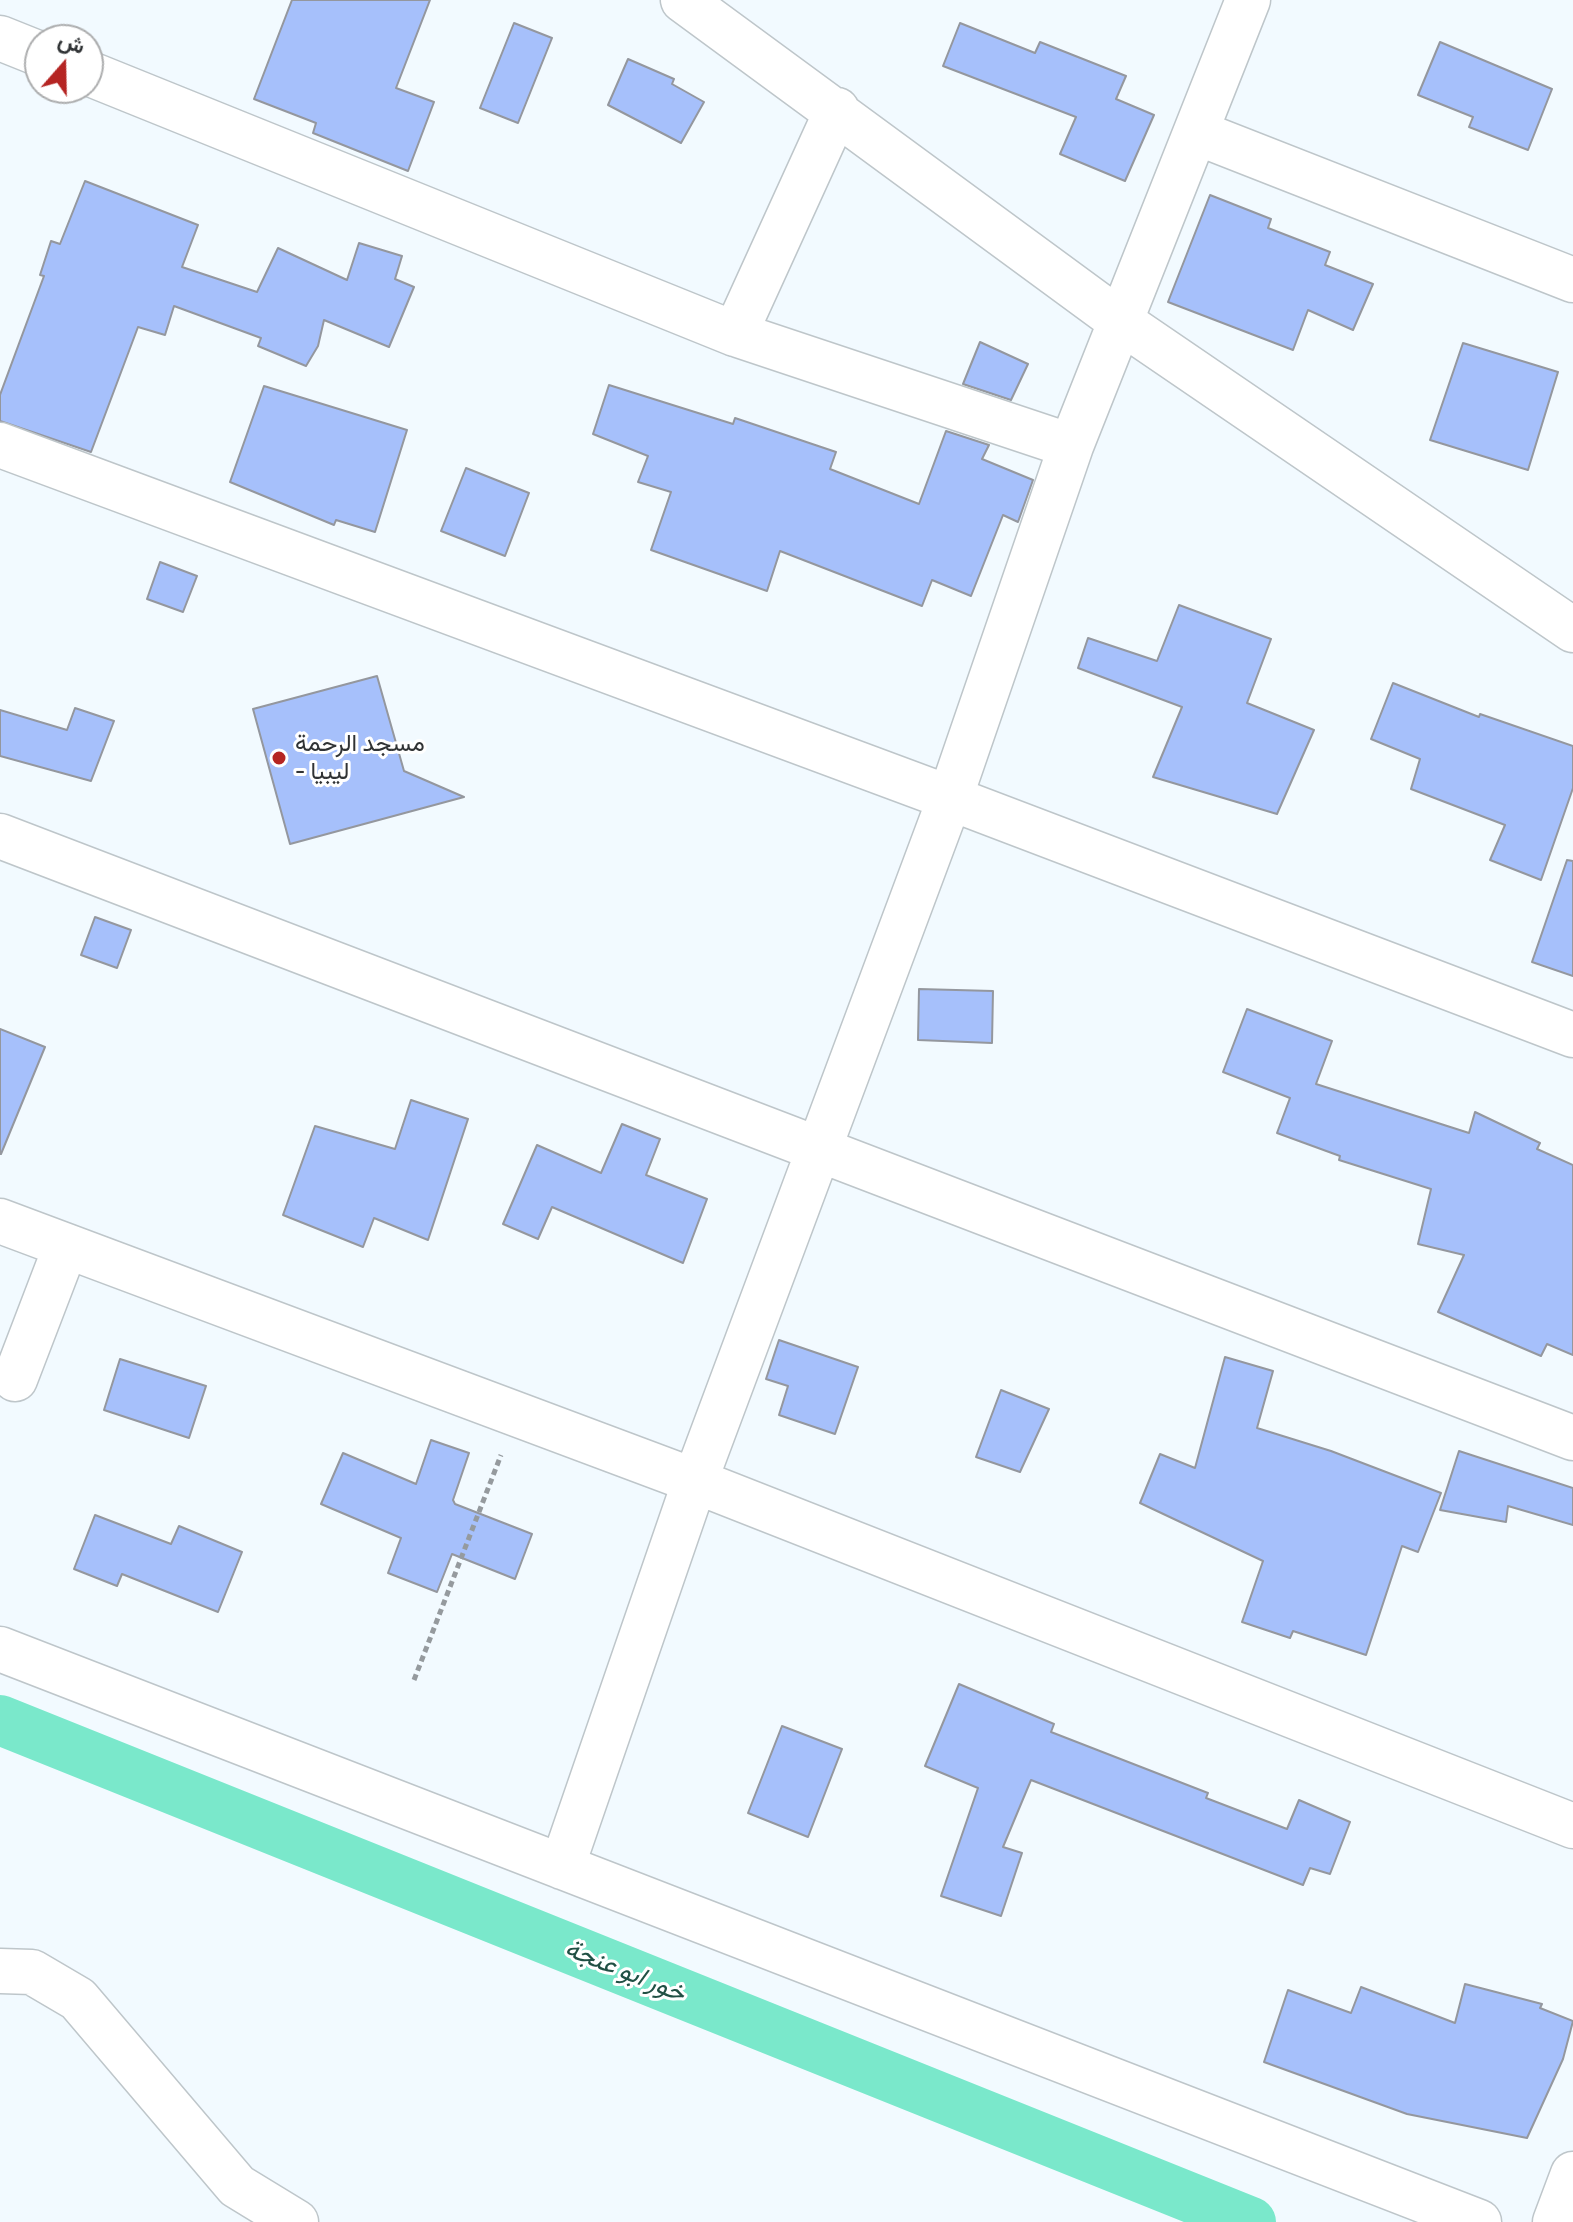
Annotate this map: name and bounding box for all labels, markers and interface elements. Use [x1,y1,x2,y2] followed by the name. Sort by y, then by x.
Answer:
[24,24,104,104] north arrow
[55,26,89,60] text: ش
[295,730,425,786] place label: مسجد الرحمة - ليبيا
[270,749,288,767] marker: مسجد الرحمة - ليبيا
[560,1933,690,2009] water label: خور ابو عنجة

